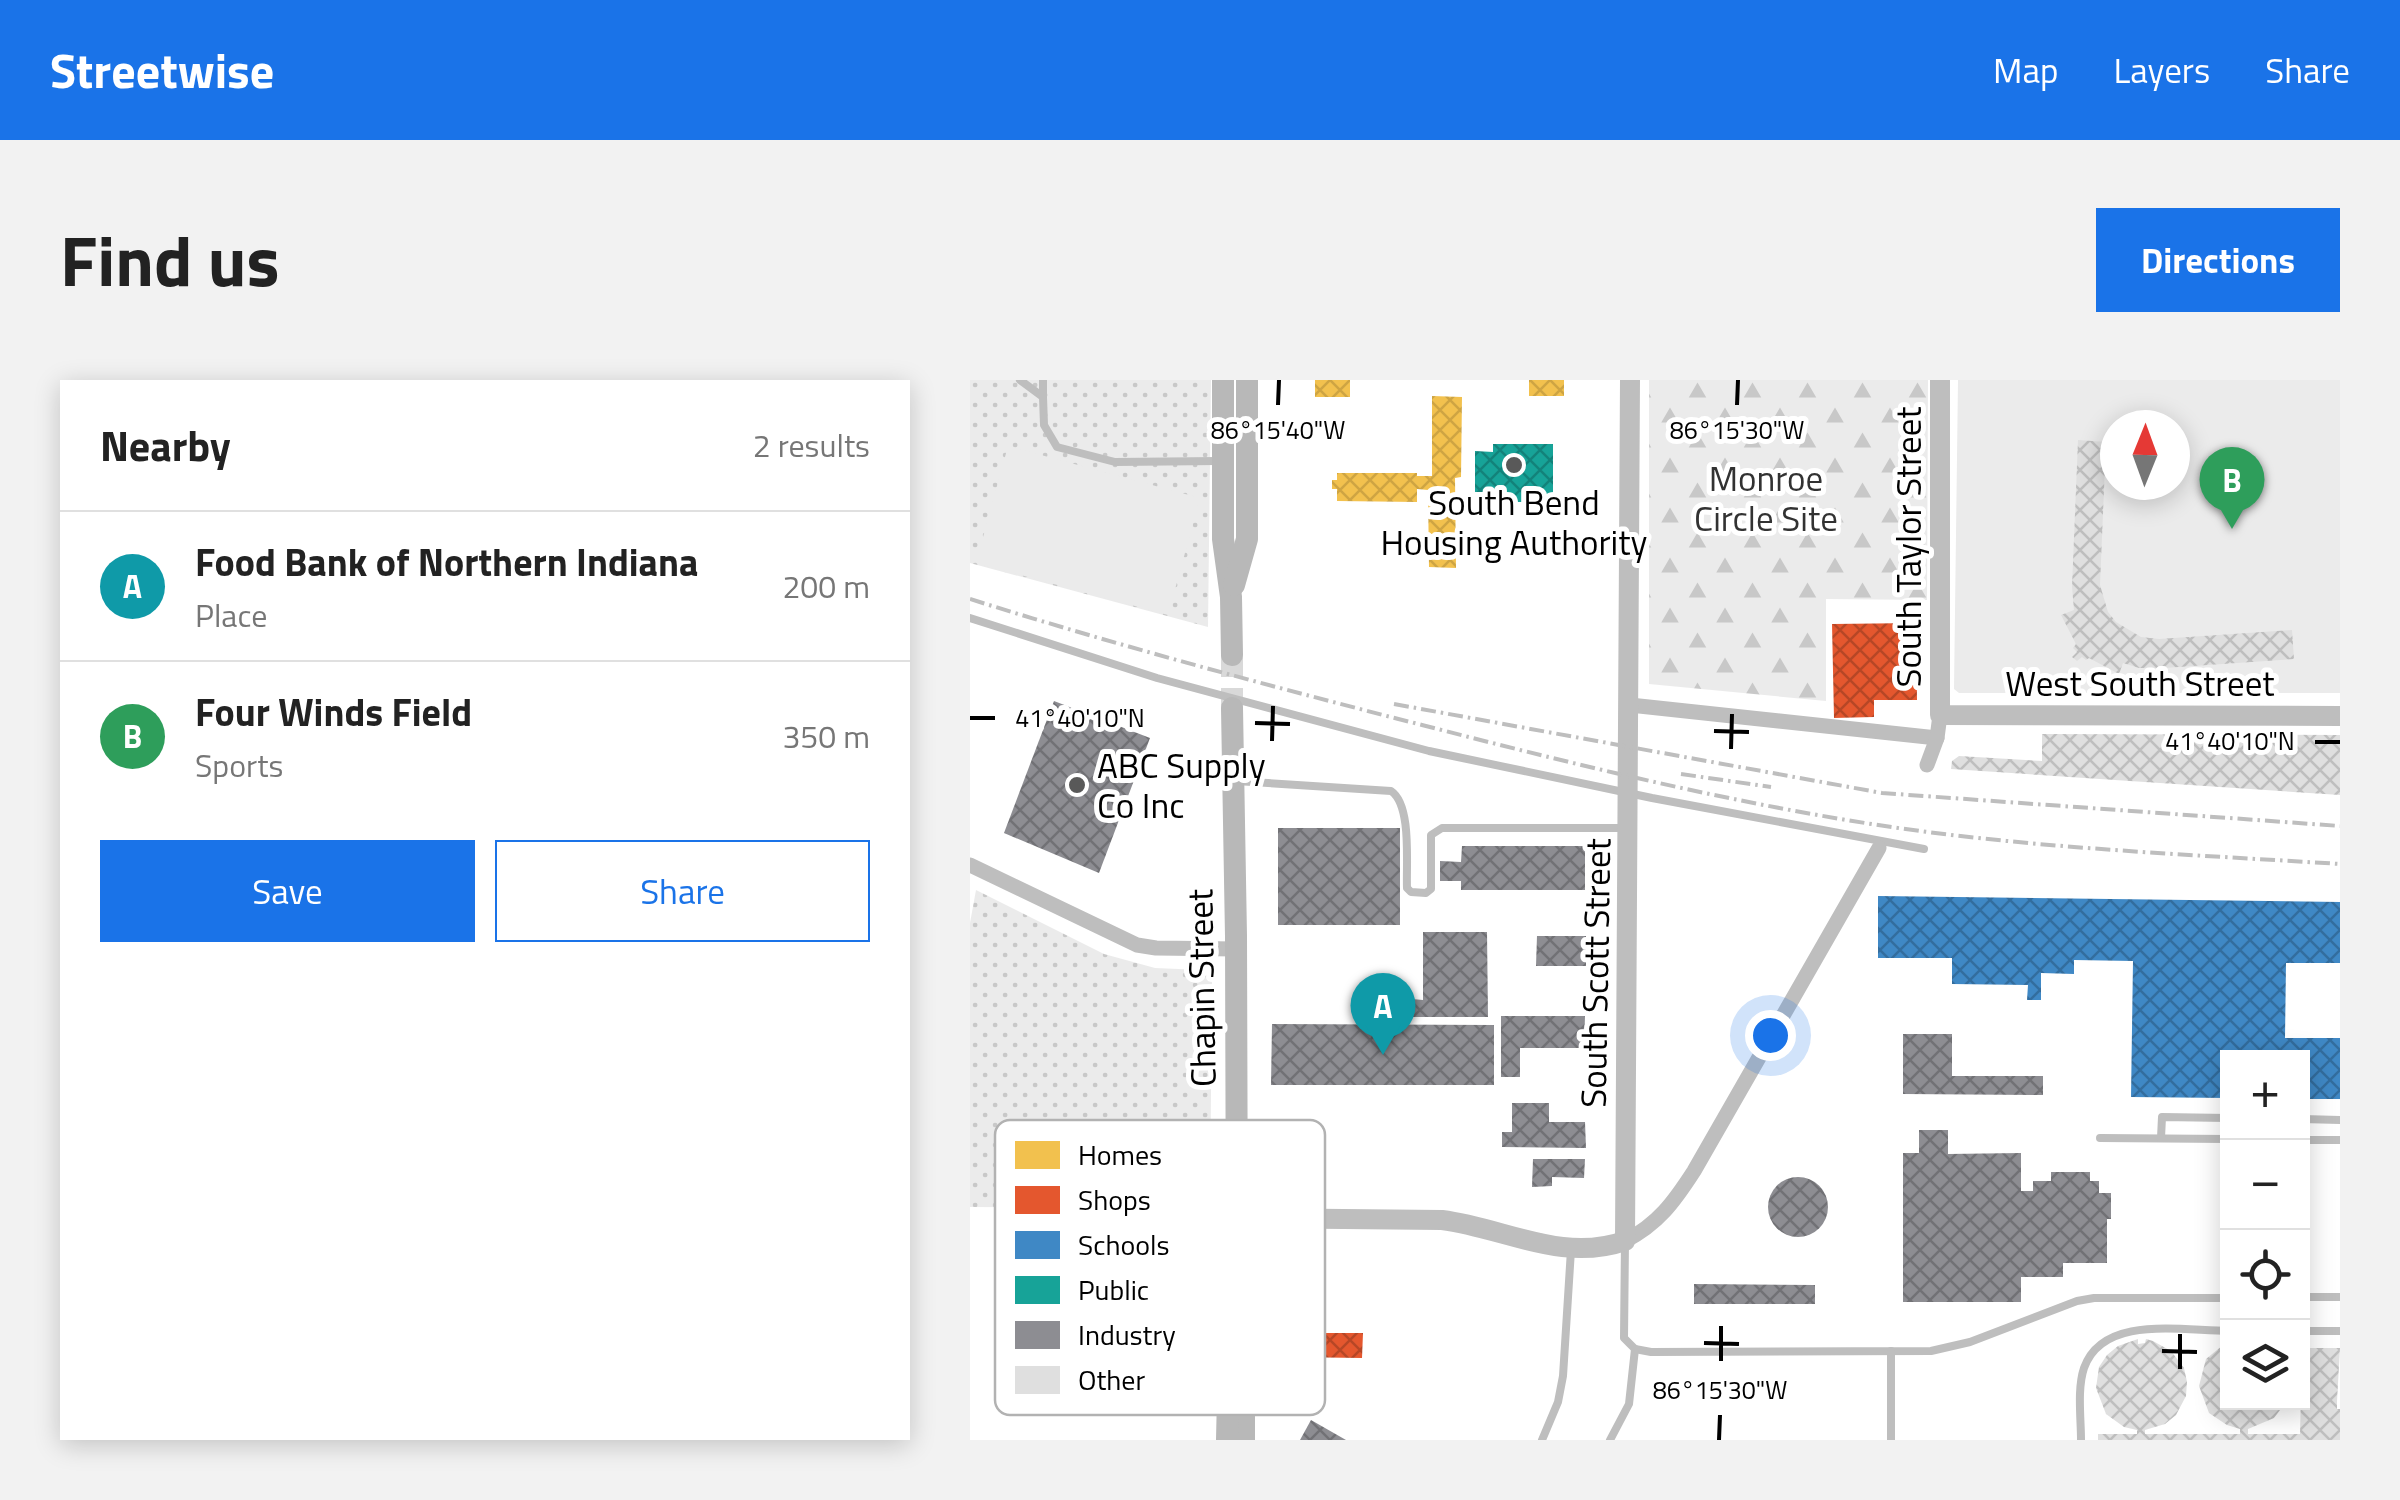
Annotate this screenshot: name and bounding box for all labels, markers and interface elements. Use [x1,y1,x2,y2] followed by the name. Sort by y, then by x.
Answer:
[50,34,274,107] text: Streetwise
[1993,43,2058,97] text: Map
[2113,43,2210,97] text: Layers
[2265,43,2350,97] text: Share
[60,207,280,313] text: Find us
[2096,208,2340,312] button: Directions
[1881,407,1935,687] street label: South Taylor Street
[2100,410,2190,500] north arrow
[1211,411,1345,449] text: 86°15'40"W
[1670,411,1804,449] text: 86°15'30"W
[100,413,231,477] text: Nearby
[753,421,870,469] text: 2 results
[2200,446,2264,529] pin: B
[1694,451,1838,545] park label: Monroe Circle Site
[1503,454,1525,476] marker: South Bend Housing Authority
[1381,475,1648,569] place label: South Bend Housing Authority
[195,533,698,591] text: Food Bank of Northern Indiana
[123,562,142,610] text: A
[782,562,870,610] text: 200 m
[195,591,267,639] text: Place
[2005,656,2275,710] street label: West South Street
[195,683,472,741] text: Four Winds Field
[1015,699,1145,737] text: 41°40'10"N
[123,712,142,760] text: B
[782,712,870,760] text: 350 m
[2165,722,2295,760] text: 41°40'10"N
[1097,738,1266,832] place label: ABC Supply Co Inc
[195,741,283,789] text: Sports
[1066,774,1088,796] marker: ABC Supply Co Inc
[1566,838,1624,1108] street label: South Scott Street
[100,840,475,942] button: Save
[495,840,870,942] button: Share
[1172,888,1230,1088] street label: Chapin Street
[1350,972,1416,1055] pin: A
[1745,1010,1796,1061] your location
[2220,1050,2310,1410] map controls
[2220,1050,2310,1140] button: +
[995,1120,1325,1415] legend
[1078,1133,1162,1176] text: Homes
[2220,1140,2310,1230] button: −
[1078,1178,1151,1221] text: Shops
[1078,1223,1169,1266] text: Schools
[2220,1230,2310,1320] button: locate
[1078,1268,1149,1311] text: Public
[1078,1313,1176,1356] text: Industry
[2220,1320,2310,1410] button: layers
[1078,1358,1145,1401] text: Other
[1653,1371,1787,1409] text: 86°15'30"W

